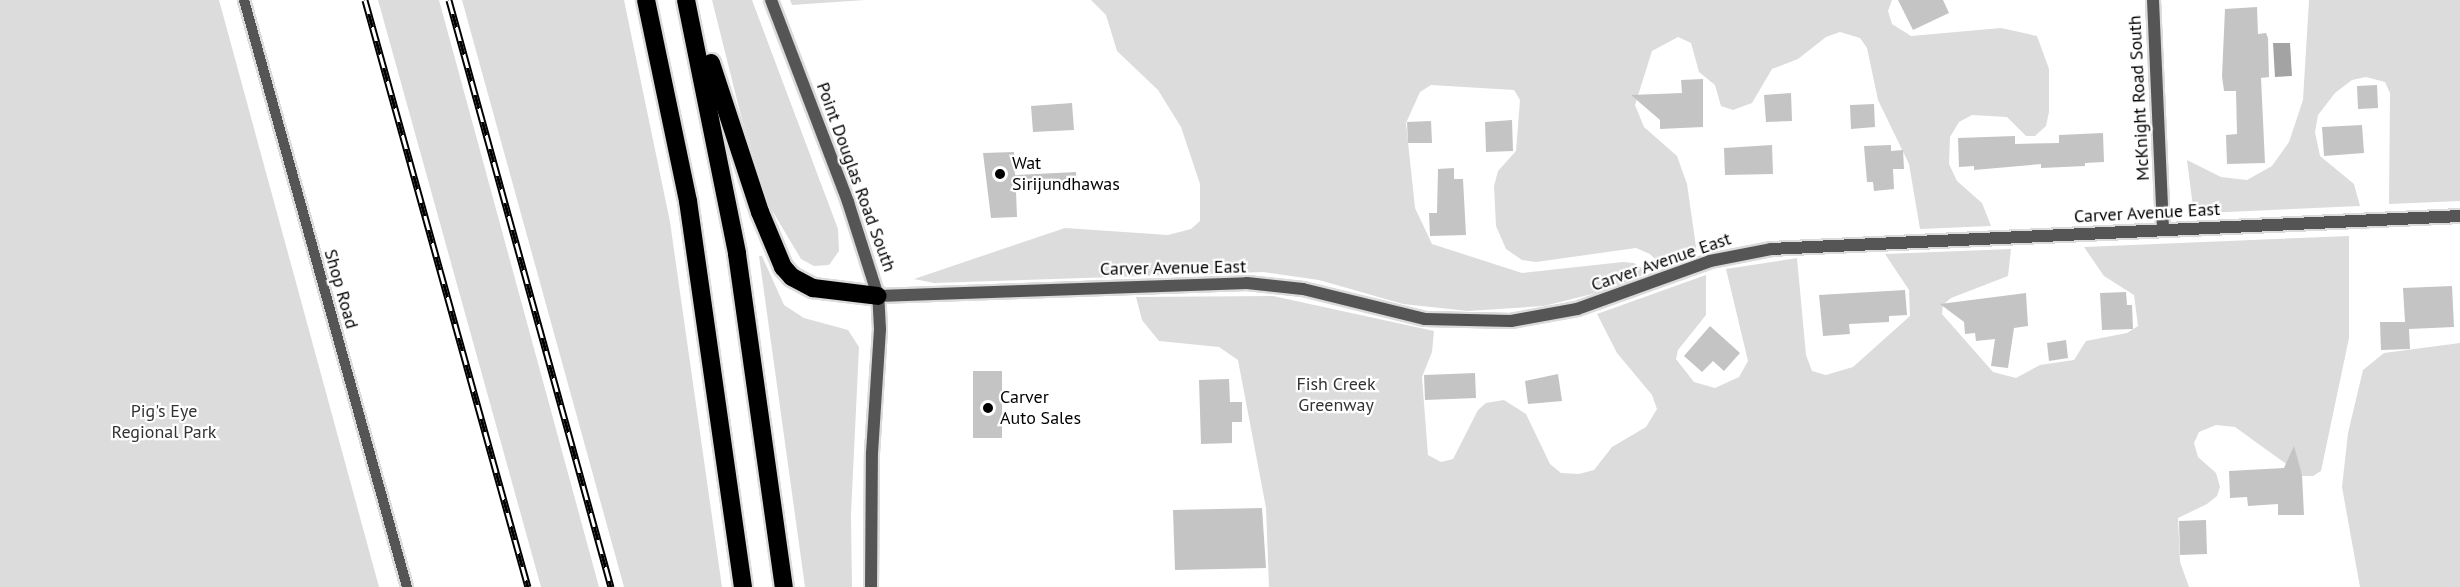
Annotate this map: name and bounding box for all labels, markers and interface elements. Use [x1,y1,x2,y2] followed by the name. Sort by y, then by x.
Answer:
[2124,15,2154,181] street label: McKnight Road South
[812,79,900,275] street label: Point Douglas Road South
[1012,153,1120,195] place label: Wat Sirijundhawas
[993,167,1007,181] marker: Wat Sirijundhawas
[2073,198,2221,228] street label: Carver Avenue East
[1588,228,1734,296] street label: Carver Avenue East
[319,247,363,331] street label: Shop Road
[1099,256,1247,280] street label: Carver Avenue East
[1296,374,1376,416] park label: Fish Creek Greenway
[1000,387,1081,430] place label: Carver Auto Sales
[112,401,216,444] park label: Pig's Eye Regional Park
[981,401,995,415] marker: Carver Auto Sales

